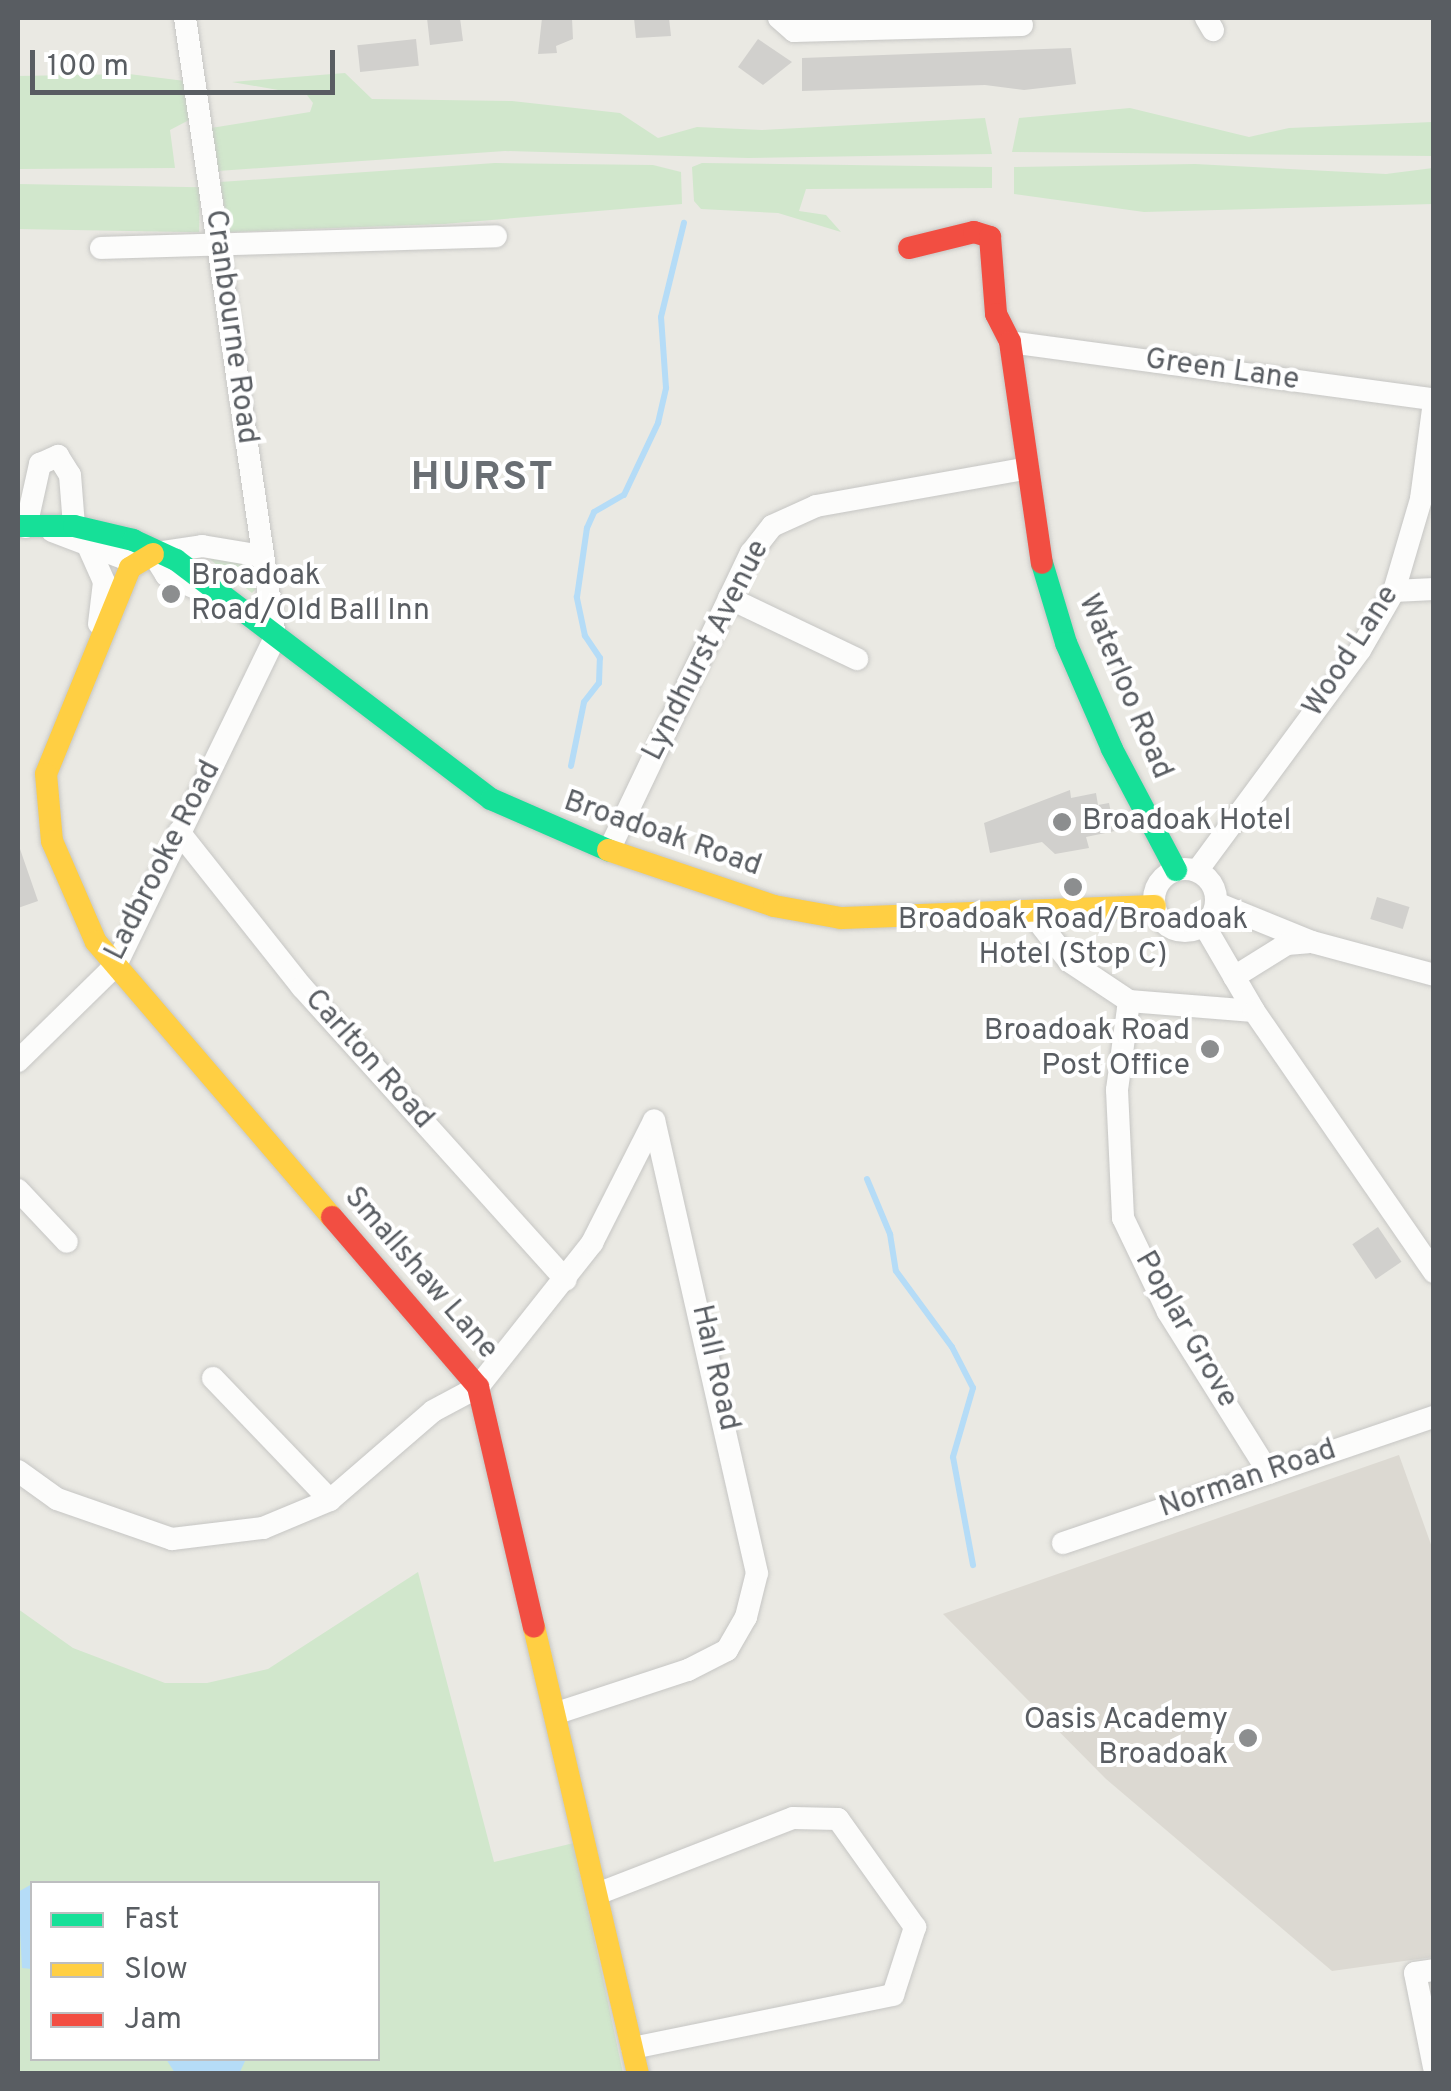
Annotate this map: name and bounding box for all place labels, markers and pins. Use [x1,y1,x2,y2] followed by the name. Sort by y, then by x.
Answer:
[191,559,430,630] place label: Broadoak Road/Old Ball Inn
[160,583,182,605] marker: Broadoak Road/Old Ball Inn
[1082,804,1291,840] place label: Broadoak Hotel
[1051,811,1073,833] marker: Broadoak Hotel
[1062,876,1084,898] marker: Broadoak Road/Broadoak Hotel (Stop C)
[898,903,1248,974] place label: Broadoak Road/Broadoak Hotel (Stop C)
[984,1014,1190,1084] place label: Broadoak Road Post Office
[1199,1038,1221,1060] marker: Broadoak Road Post Office
[1023,1703,1228,1774] place label: Oasis Academy Broadoak
[1237,1727,1259,1749] marker: Oasis Academy Broadoak

